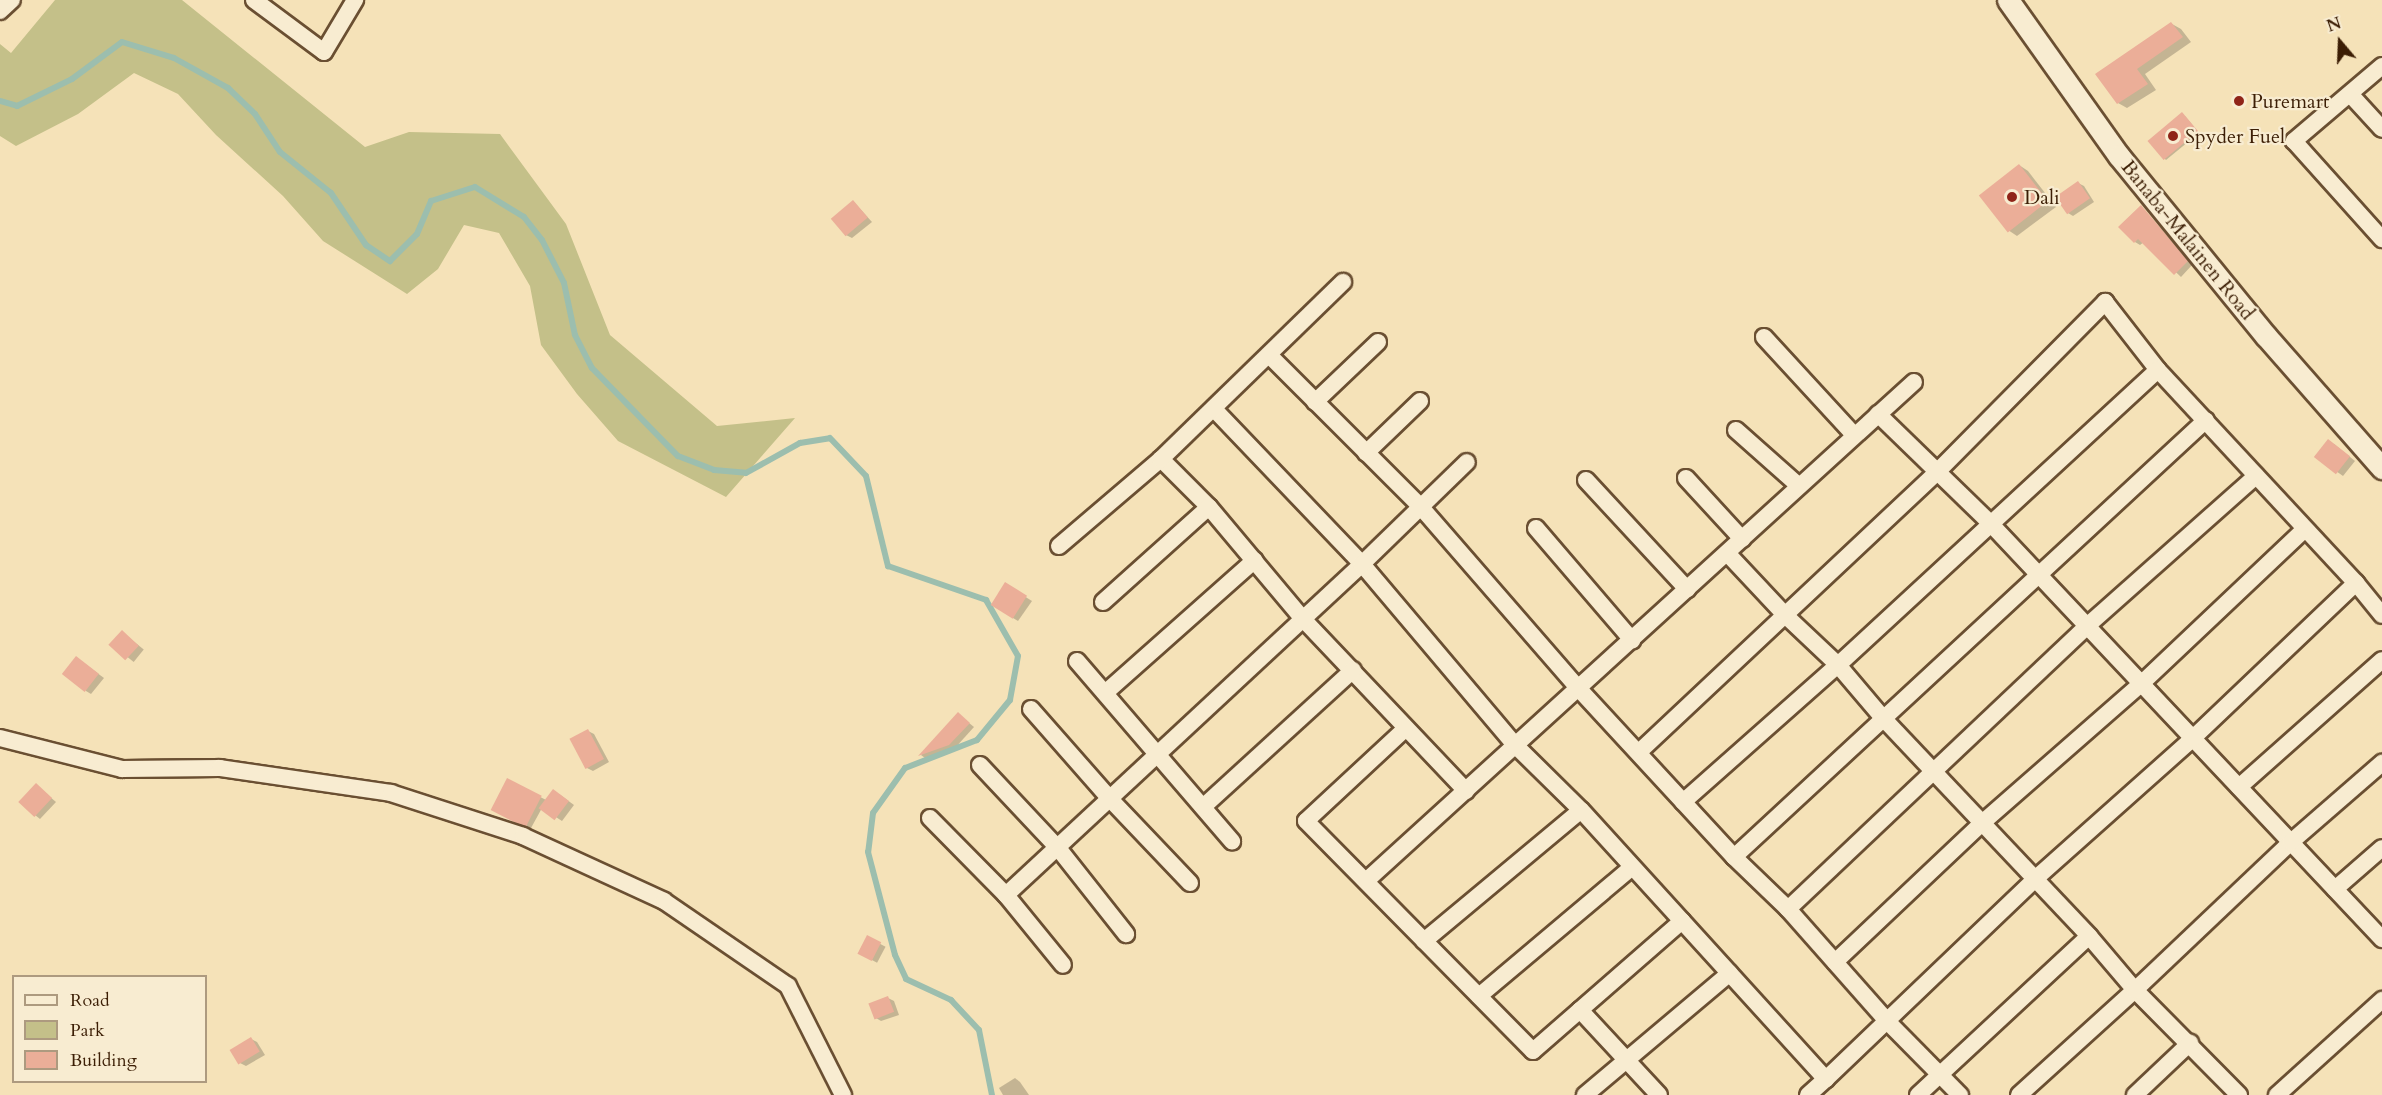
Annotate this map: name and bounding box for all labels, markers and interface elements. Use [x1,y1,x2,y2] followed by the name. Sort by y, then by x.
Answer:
[2310,12,2370,72] north arrow
[2324,12,2344,38] text: N
[2251,89,2329,113] place label: Puremart
[2232,94,2246,108] marker: Puremart
[2185,124,2285,148] place label: Spyder Fuel
[2166,129,2180,143] marker: Spyder Fuel
[2116,155,2260,325] street label: Banaba-Malainen Road
[2024,185,2060,209] place label: Dali
[2005,190,2019,204] marker: Dali
[12,975,207,1083] legend
[70,988,110,1013] text: Road
[70,1018,105,1043] text: Park
[70,1048,137,1073] text: Building

